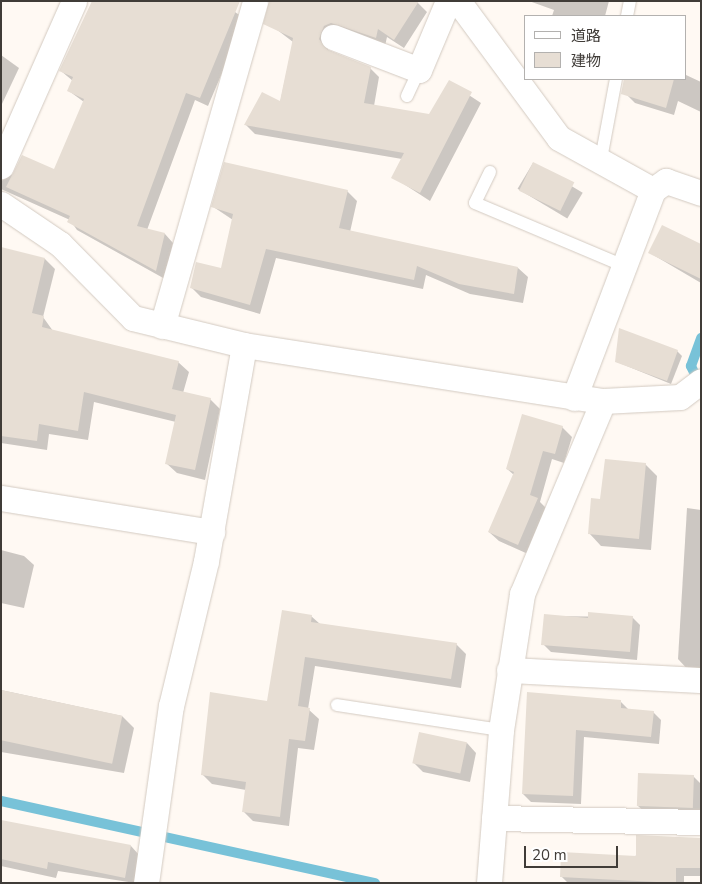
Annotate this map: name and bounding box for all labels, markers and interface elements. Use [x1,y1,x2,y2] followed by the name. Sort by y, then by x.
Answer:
[524,15,687,80] legend
[571,26,601,46] text: 道路
[571,51,601,71] text: 建物
[527,836,621,868] scale bar
[532,845,567,865] text: 20 m

